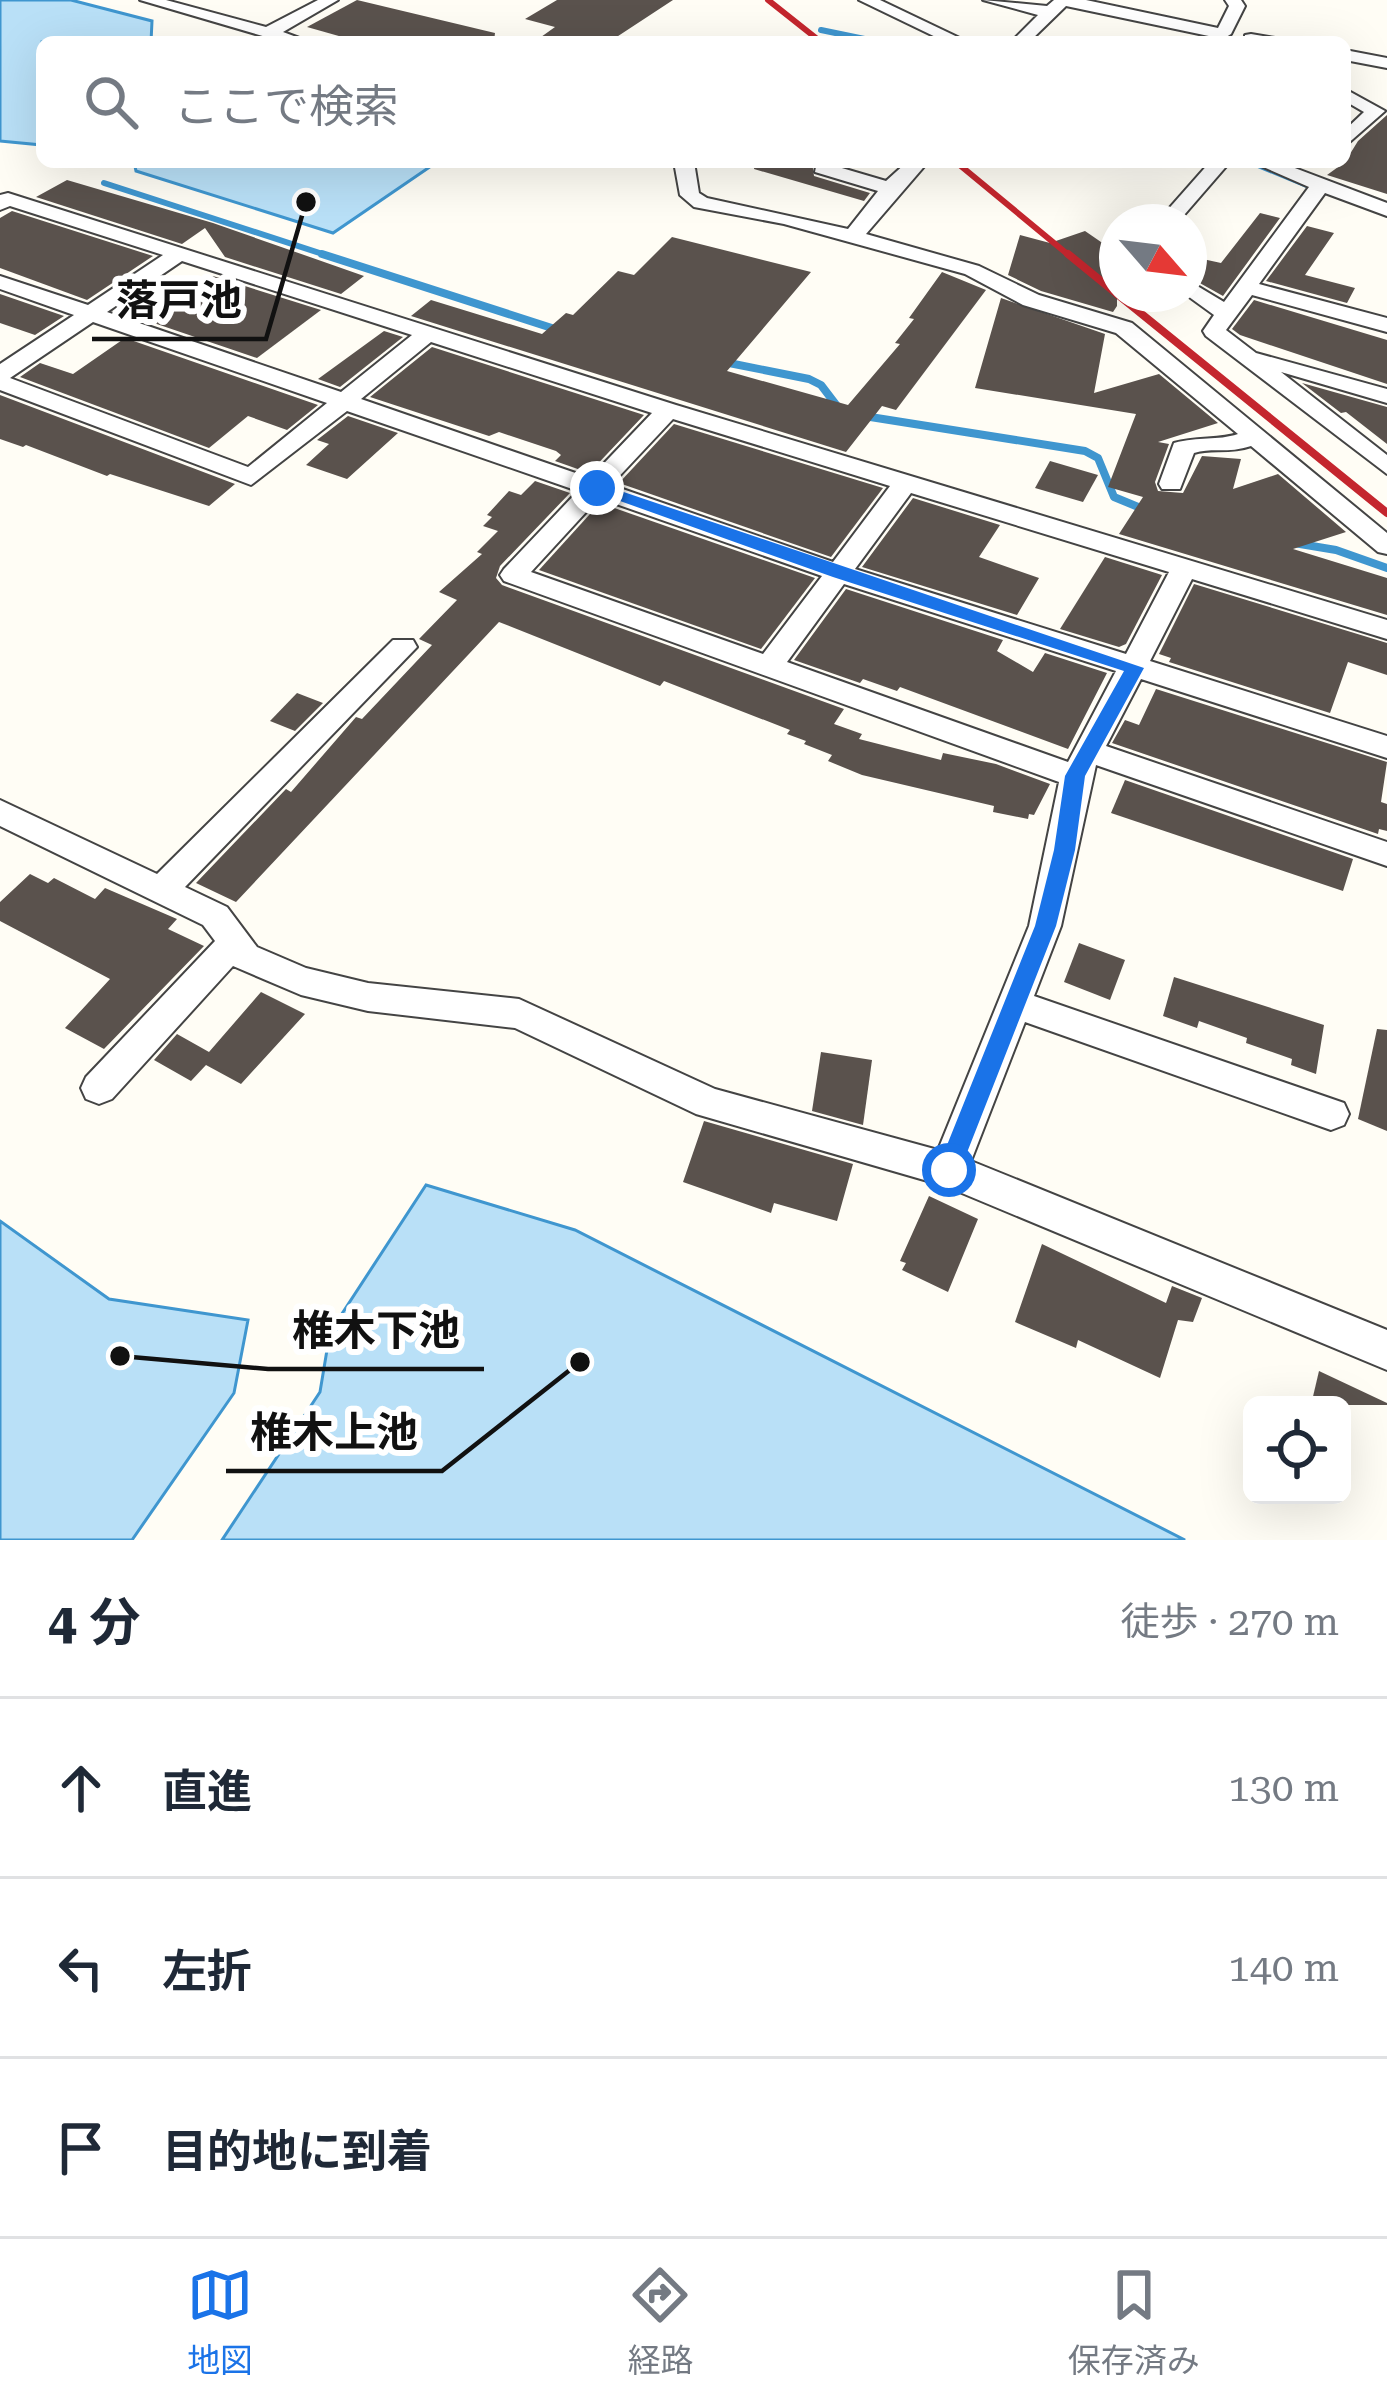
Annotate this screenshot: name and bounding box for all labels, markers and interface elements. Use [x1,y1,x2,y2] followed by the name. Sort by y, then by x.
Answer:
[36,36,1351,168] search box
[78,69,144,135] icon: search
[174,80,399,133] text: ここで検索
[1099,204,1207,312] north arrow
[92,261,266,339] callout: 落戸池
[116,276,242,325] text: 落戸池
[570,461,624,515] route end
[922,1143,976,1197] route start
[268,1291,484,1369] callout: 椎木下池
[292,1306,460,1355] text: 椎木下池
[226,1393,442,1471] callout: 椎木上池
[1243,1396,1351,1504] map controls
[1243,1396,1351,1504] button: locate
[250,1408,418,1457] text: 椎木上池
[48,1593,140,1652] text: 4 分
[1120,1599,1339,1645] text: 徒歩 · 270 m
[48,1755,114,1821] icon: ahead
[162,1765,252,1818] text: 直進
[1228,1765,1339,1811] text: 130 m
[48,1935,114,2001] icon: left
[162,1945,252,1998] text: 左折
[1228,1945,1339,1991] text: 140 m
[48,2115,114,2181] icon: arrive
[162,2125,432,2178] text: 目的地に到着
[187,2262,253,2382] tab: 地図
[627,2262,693,2382] tab: 経路
[1068,2262,1200,2382] tab: 保存済み

